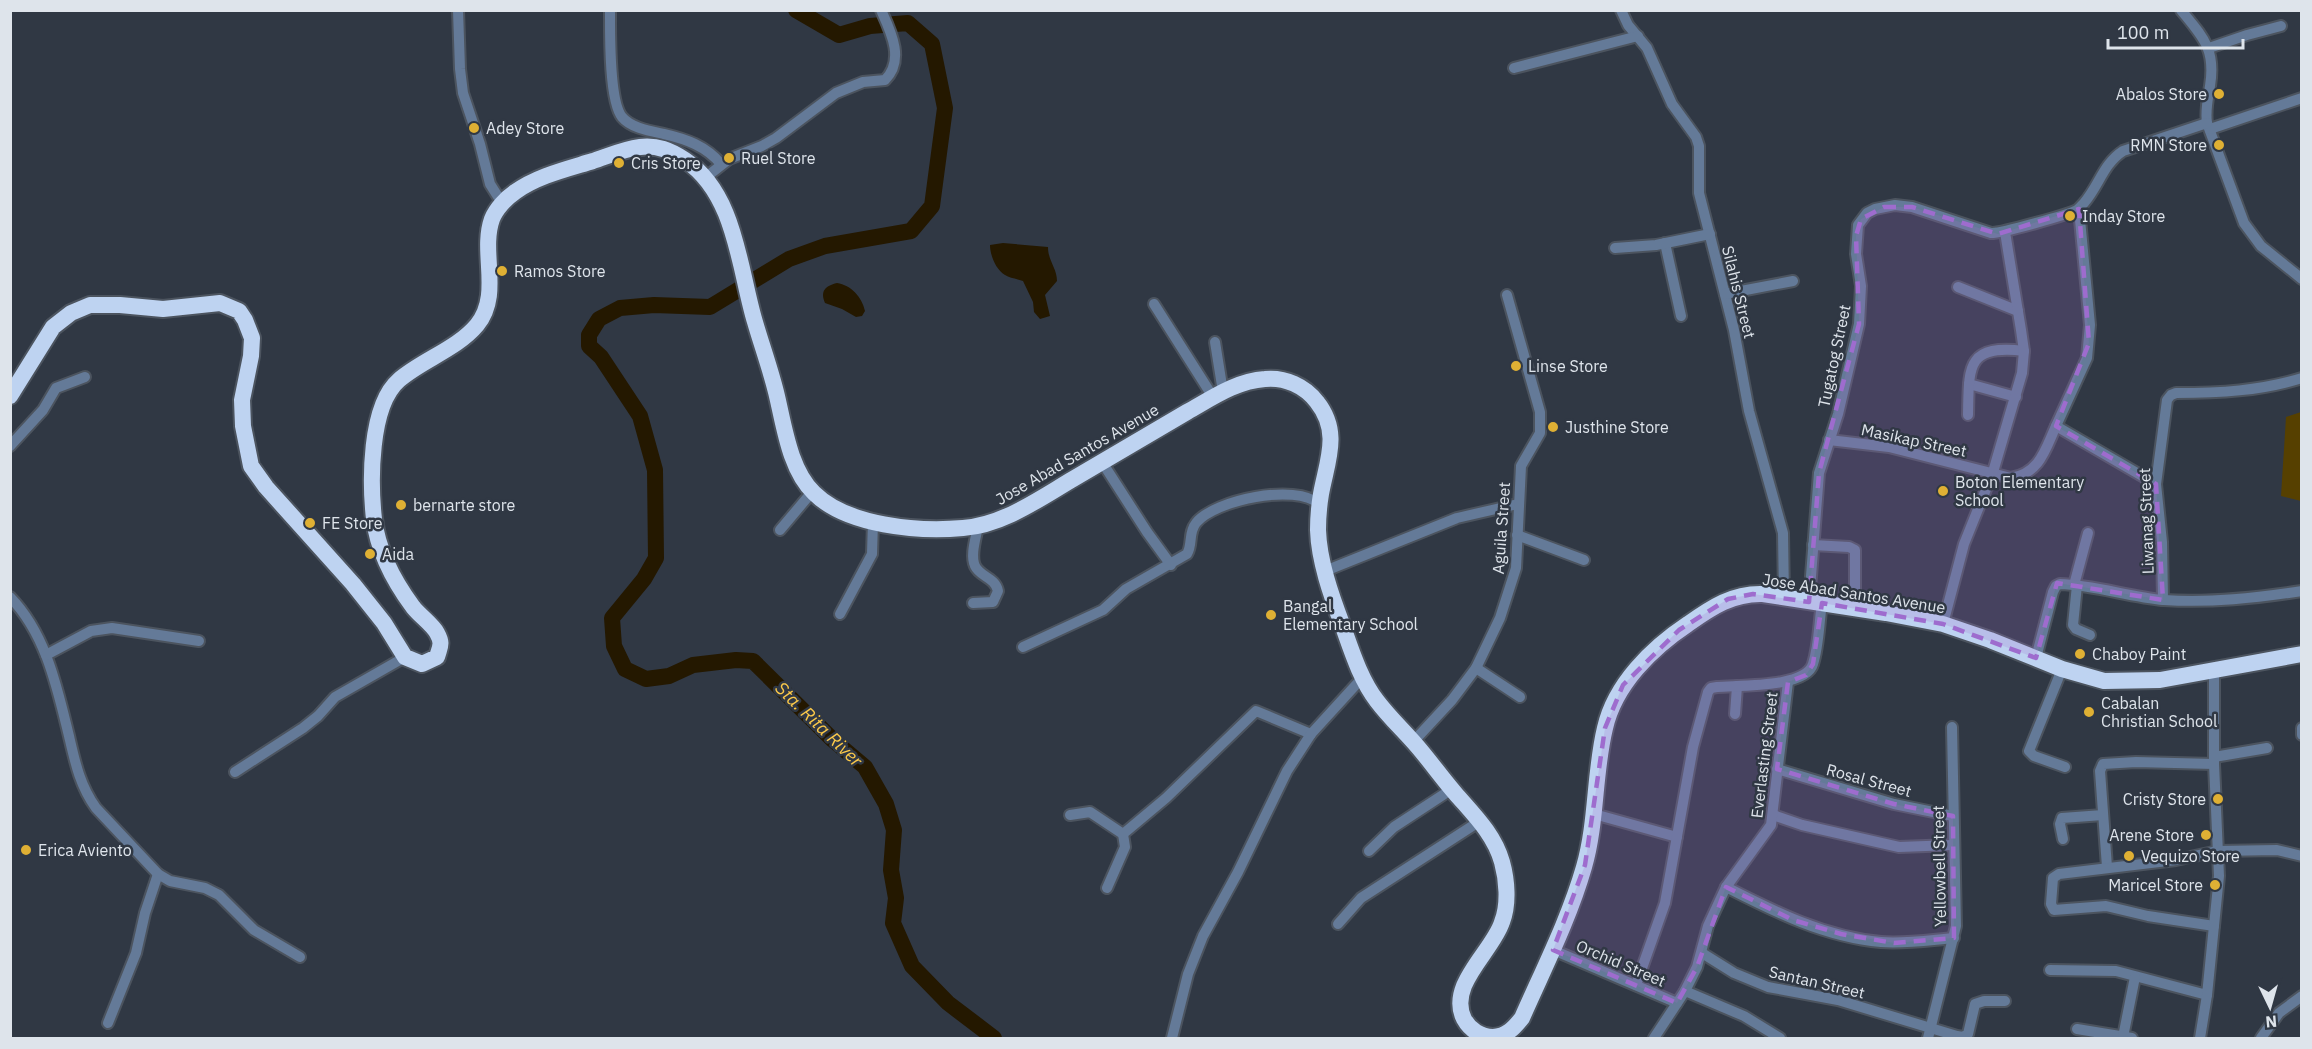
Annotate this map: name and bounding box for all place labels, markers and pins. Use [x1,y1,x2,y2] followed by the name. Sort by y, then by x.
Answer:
[2116,84,2207,104] place label: Abalos Store
[2212,87,2226,101] marker: Abalos Store
[486,118,565,138] place label: Adey Store
[467,121,481,135] marker: Adey Store
[2130,135,2207,155] place label: RMN Store
[2212,138,2226,152] marker: RMN Store
[741,148,816,168] place label: Ruel Store
[722,151,736,165] marker: Ruel Store
[631,153,701,173] place label: Cris Store
[612,156,626,170] marker: Cris Store
[2082,206,2166,226] place label: Inday Store
[2063,209,2077,223] marker: Inday Store
[514,261,606,281] place label: Ramos Store
[495,264,509,278] marker: Ramos Store
[1528,356,1608,376] place label: Linse Store
[1509,359,1523,373] marker: Linse Store
[1565,417,1669,437] place label: Justhine Store
[1546,420,1560,434] marker: Justhine Store
[1955,472,2084,510] place label: Boton Elementary School
[1936,484,1950,498] marker: Boton Elementary School
[413,495,516,515] place label: bernarte store
[394,498,408,512] marker: bernarte store
[322,513,383,533] place label: FE Store
[303,516,317,530] marker: FE Store
[382,544,415,564] place label: Aida
[363,547,377,561] marker: Aida
[1283,596,1418,634] place label: Bangal Elementary School
[1264,608,1278,622] marker: Bangal Elementary School
[2092,644,2186,664] place label: Chaboy Paint
[2073,647,2087,661] marker: Chaboy Paint
[2101,693,2217,731] place label: Cabalan Christian School
[2082,705,2096,719] marker: Cabalan Christian School
[2123,789,2206,809] place label: Cristy Store
[2211,792,2225,806] marker: Cristy Store
[2109,825,2194,845] place label: Arene Store
[2199,828,2213,842] marker: Arene Store
[38,840,132,860] place label: Erica Aviento
[19,843,33,857] marker: Erica Aviento
[2141,846,2240,866] place label: Vequizo Store
[2122,849,2136,863] marker: Vequizo Store
[2108,875,2203,895] place label: Maricel Store
[2208,878,2222,892] marker: Maricel Store

